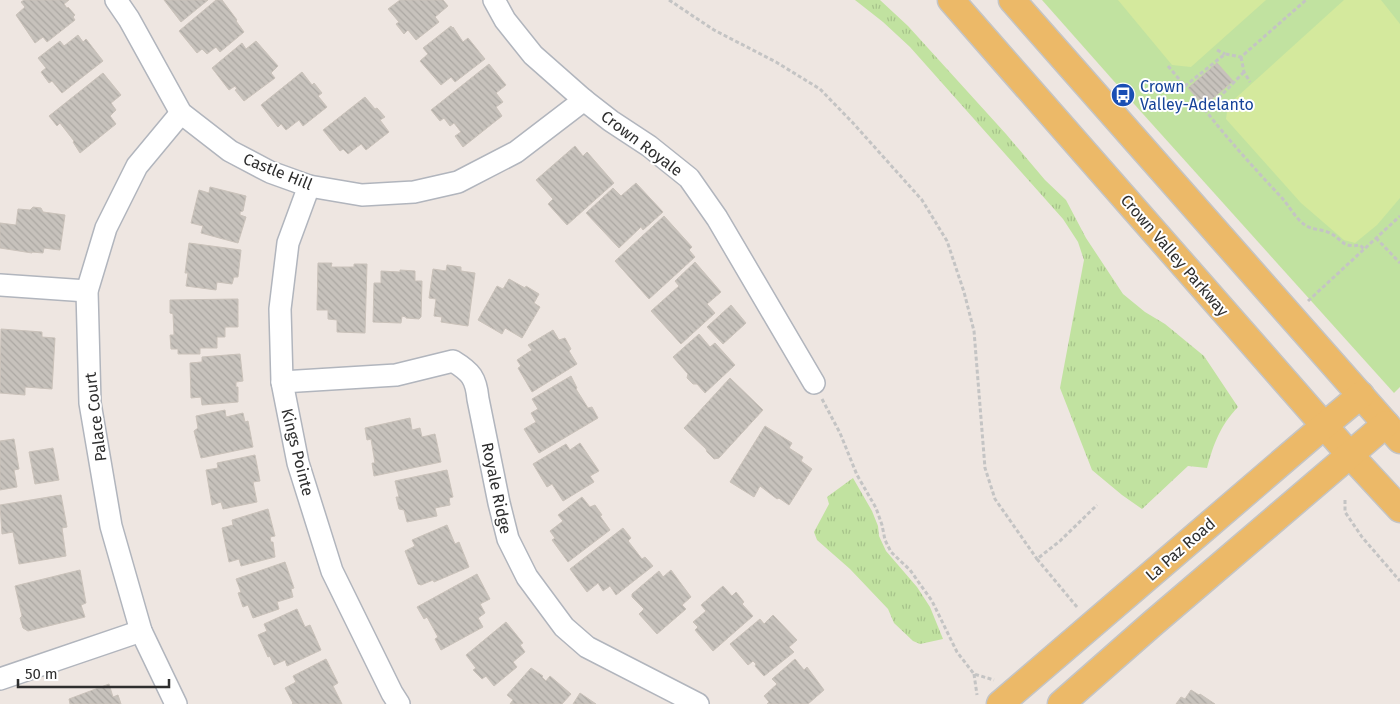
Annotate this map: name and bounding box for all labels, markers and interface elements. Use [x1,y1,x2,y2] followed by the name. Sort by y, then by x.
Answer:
[1140,77,1254,114] place label: Crown Valley-Adelanto
[1110,82,1136,108] bus stop icon: Crown Valley-Adelanto
[597,107,686,180] street label: Crown Royale
[241,149,315,194] street label: Castle Hill
[1117,191,1233,320] street label: Crown Valley Parkway
[81,371,110,463] street label: Palace Court
[277,406,318,498] street label: Kings Pointe
[478,441,515,536] street label: Royale Ridge
[1142,514,1219,585] street label: La Paz Road
[18,656,169,688] scale bar
[25,665,58,683] text: 50 m

